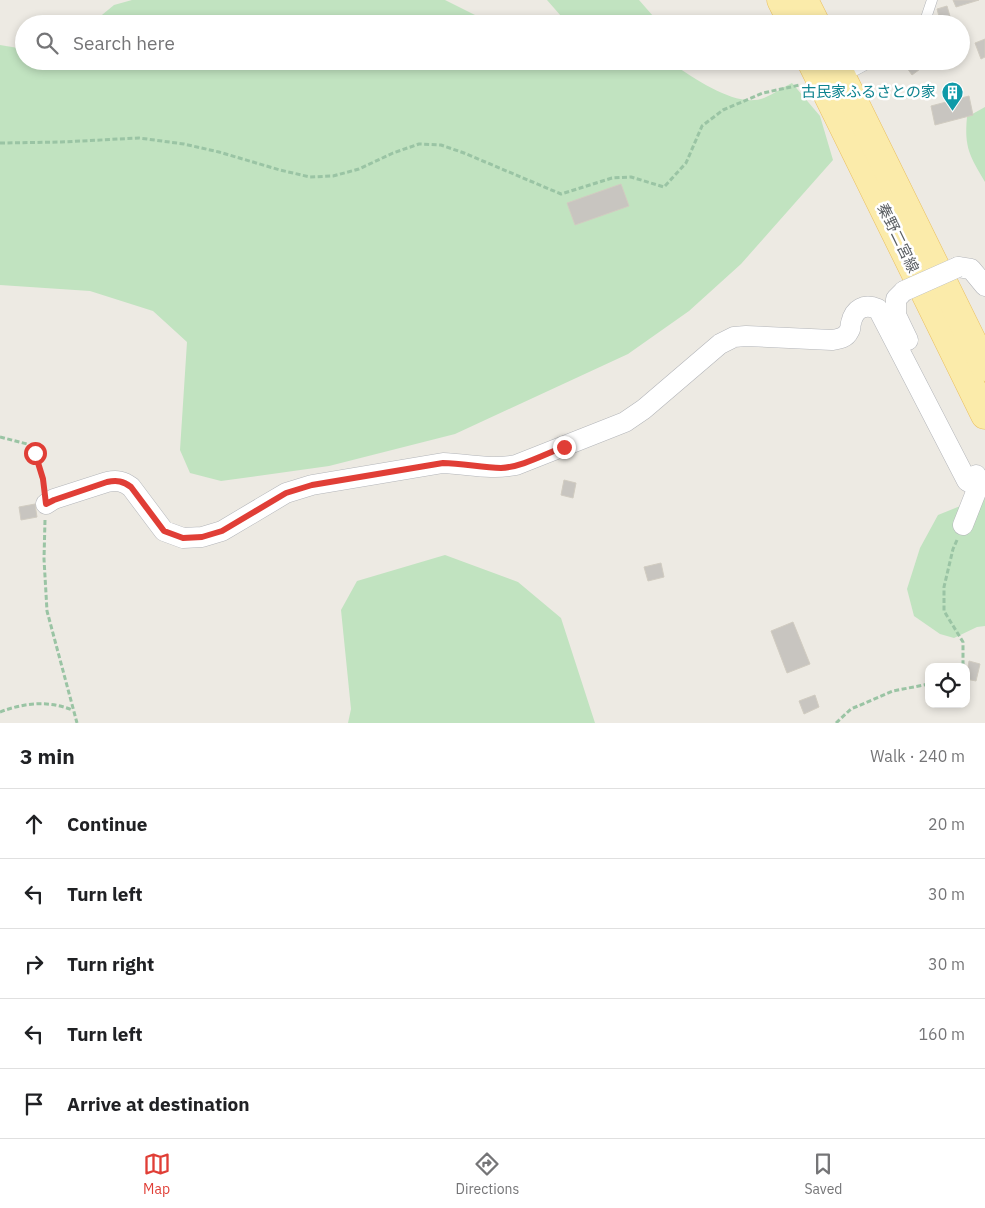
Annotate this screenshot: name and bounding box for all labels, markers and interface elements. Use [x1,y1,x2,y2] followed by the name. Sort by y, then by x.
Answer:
[15,15,970,70] search box
[33,29,61,57] icon: search
[73,31,175,55] text: Search here
[940,80,964,111] building icon: 古民家ふるさとの家
[801,82,936,101] place label: 古民家ふるさとの家
[873,200,923,276] street label: 秦野二宮線
[553,436,576,459] route end
[24,442,47,465] route start
[925,663,970,708] map controls
[925,663,970,708] button: locate
[20,742,75,770] text: 3 min
[870,746,965,766] text: Walk · 240 m
[20,810,48,838] icon: ahead
[67,812,147,836] text: Continue
[928,814,965,834] text: 20 m
[20,880,48,908] icon: left
[67,882,143,906] text: Turn left
[928,884,965,904] text: 30 m
[20,950,48,978] icon: right
[67,952,154,976] text: Turn right
[928,954,965,974] text: 30 m
[20,1020,48,1048] icon: left
[67,1022,143,1046] text: Turn left
[918,1024,965,1044] text: 160 m
[20,1090,48,1118] icon: arrive
[67,1092,250,1116] text: Arrive at destination
[143,1150,171,1198] tab: Map
[456,1150,519,1198] tab: Directions
[804,1150,842,1198] tab: Saved

